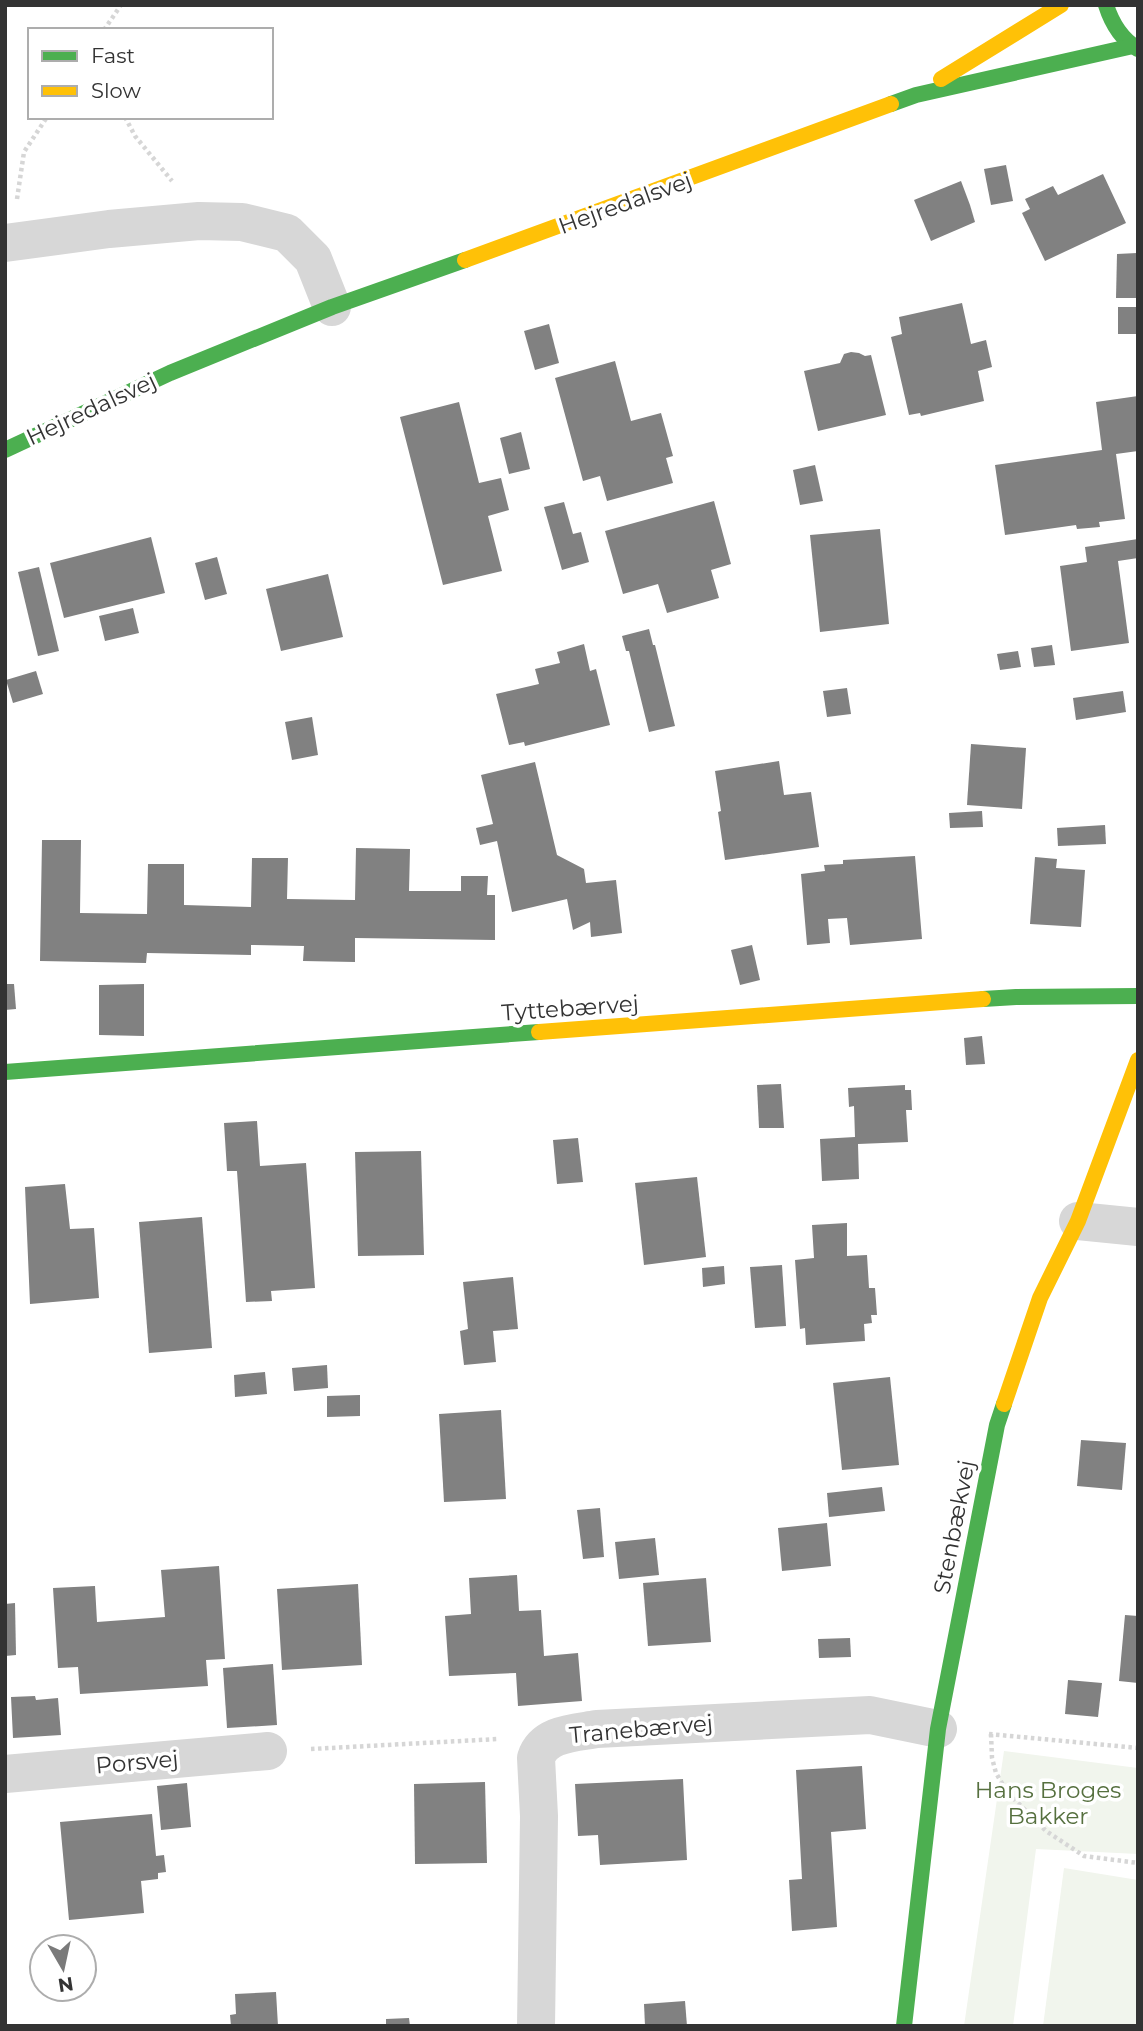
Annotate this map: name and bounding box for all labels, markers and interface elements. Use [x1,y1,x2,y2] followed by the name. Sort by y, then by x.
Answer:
[28,28,273,119] legend
[91,43,135,68] text: Fast
[91,78,141,103] text: Slow
[554,166,696,240] street label: Hejredalsvej
[22,367,160,451] street label: Hejredalsvej
[500,989,640,1027] street label: Tyttebærvej
[927,1458,981,1596] street label: Stenbækvej
[568,1709,714,1749] street label: Tranebærvej
[94,1744,180,1780] street label: Porsvej
[975,1776,1121,1830] park label: Hans Broges Bakker
[28,1933,98,2003] north arrow
[56,1972,75,1997] text: N

